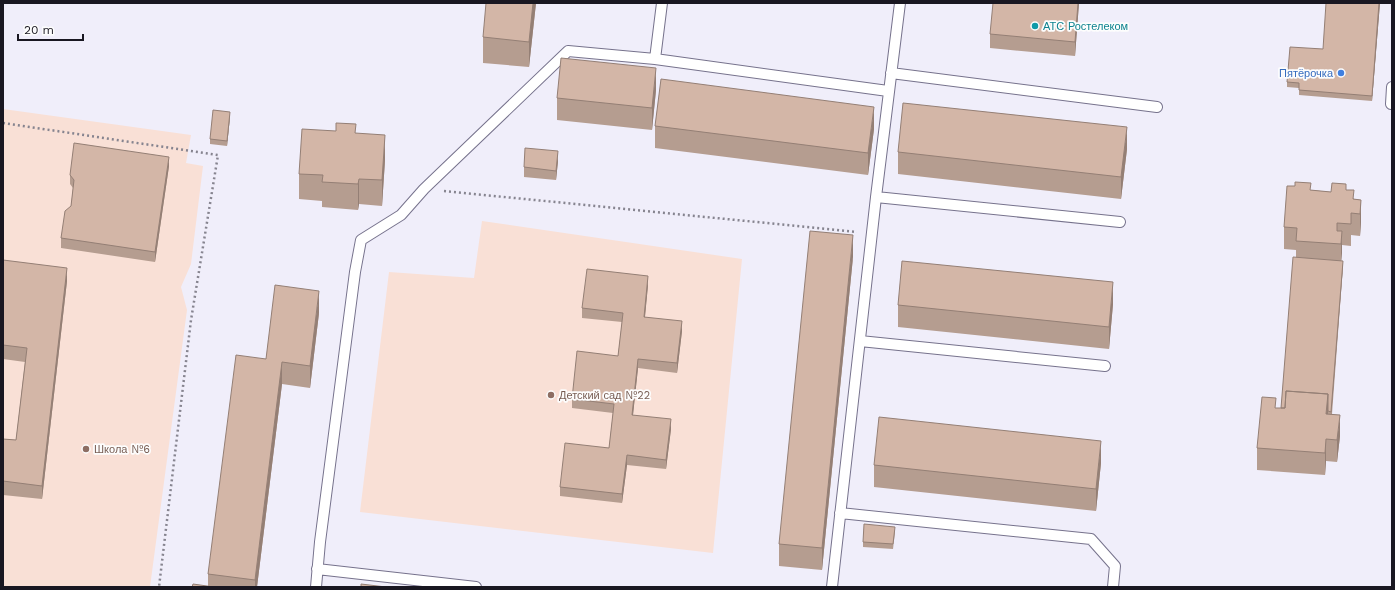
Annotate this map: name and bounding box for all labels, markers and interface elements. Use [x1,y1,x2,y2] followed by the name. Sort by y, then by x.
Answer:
[18,16,83,42] scale bar
[1043,20,1128,33] place label: АТС Ростелеком
[1030,21,1040,31] marker: АТС Ростелеком
[24,23,54,37] text: 20 m
[1279,67,1334,80] place label: Пятёрочка
[1336,68,1346,78] marker: Пятёрочка
[559,389,650,402] place label: Детский сад №22
[546,390,556,400] marker: Детский сад №22
[94,443,150,456] place label: Школа №6
[81,444,91,454] marker: Школа №6

